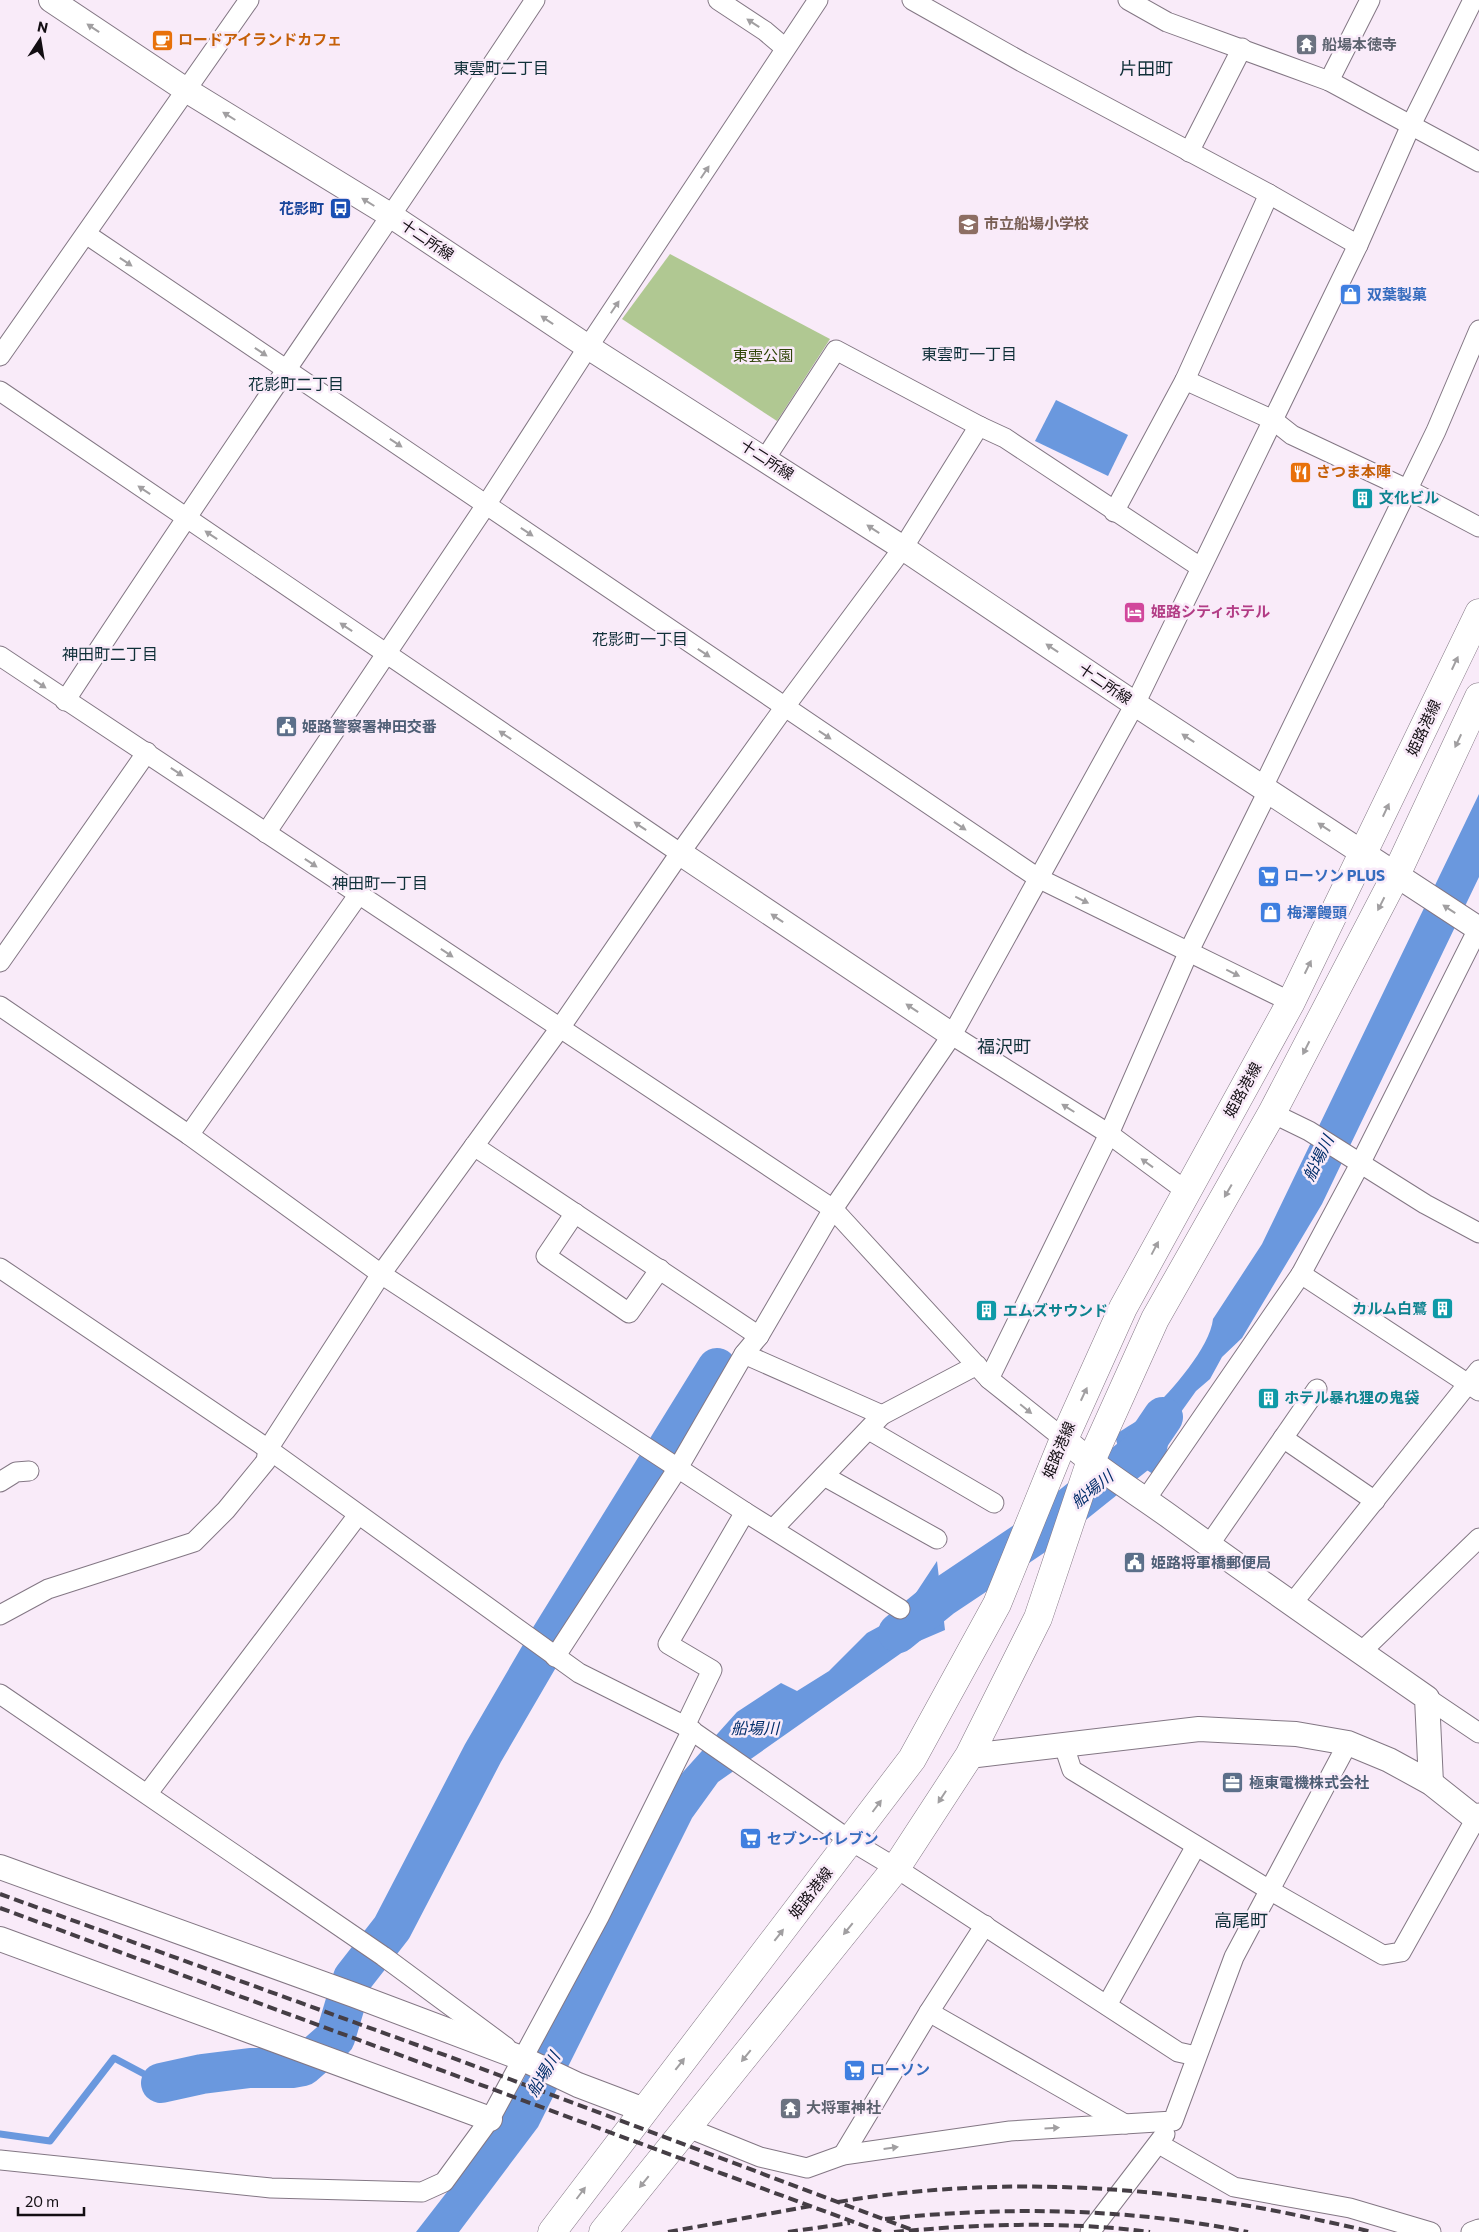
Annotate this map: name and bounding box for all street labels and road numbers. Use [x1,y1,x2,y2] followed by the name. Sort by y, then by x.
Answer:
[398,215,457,263] street label: 十二所線
[737,435,798,483] street label: 十二所線
[1076,659,1135,707] street label: 十二所線
[1402,697,1444,759] street label: 姫路港線
[1220,1059,1265,1120] street label: 姫路港線
[1038,1418,1078,1481] street label: 姫路港線
[785,1863,836,1922] street label: 姫路港線

